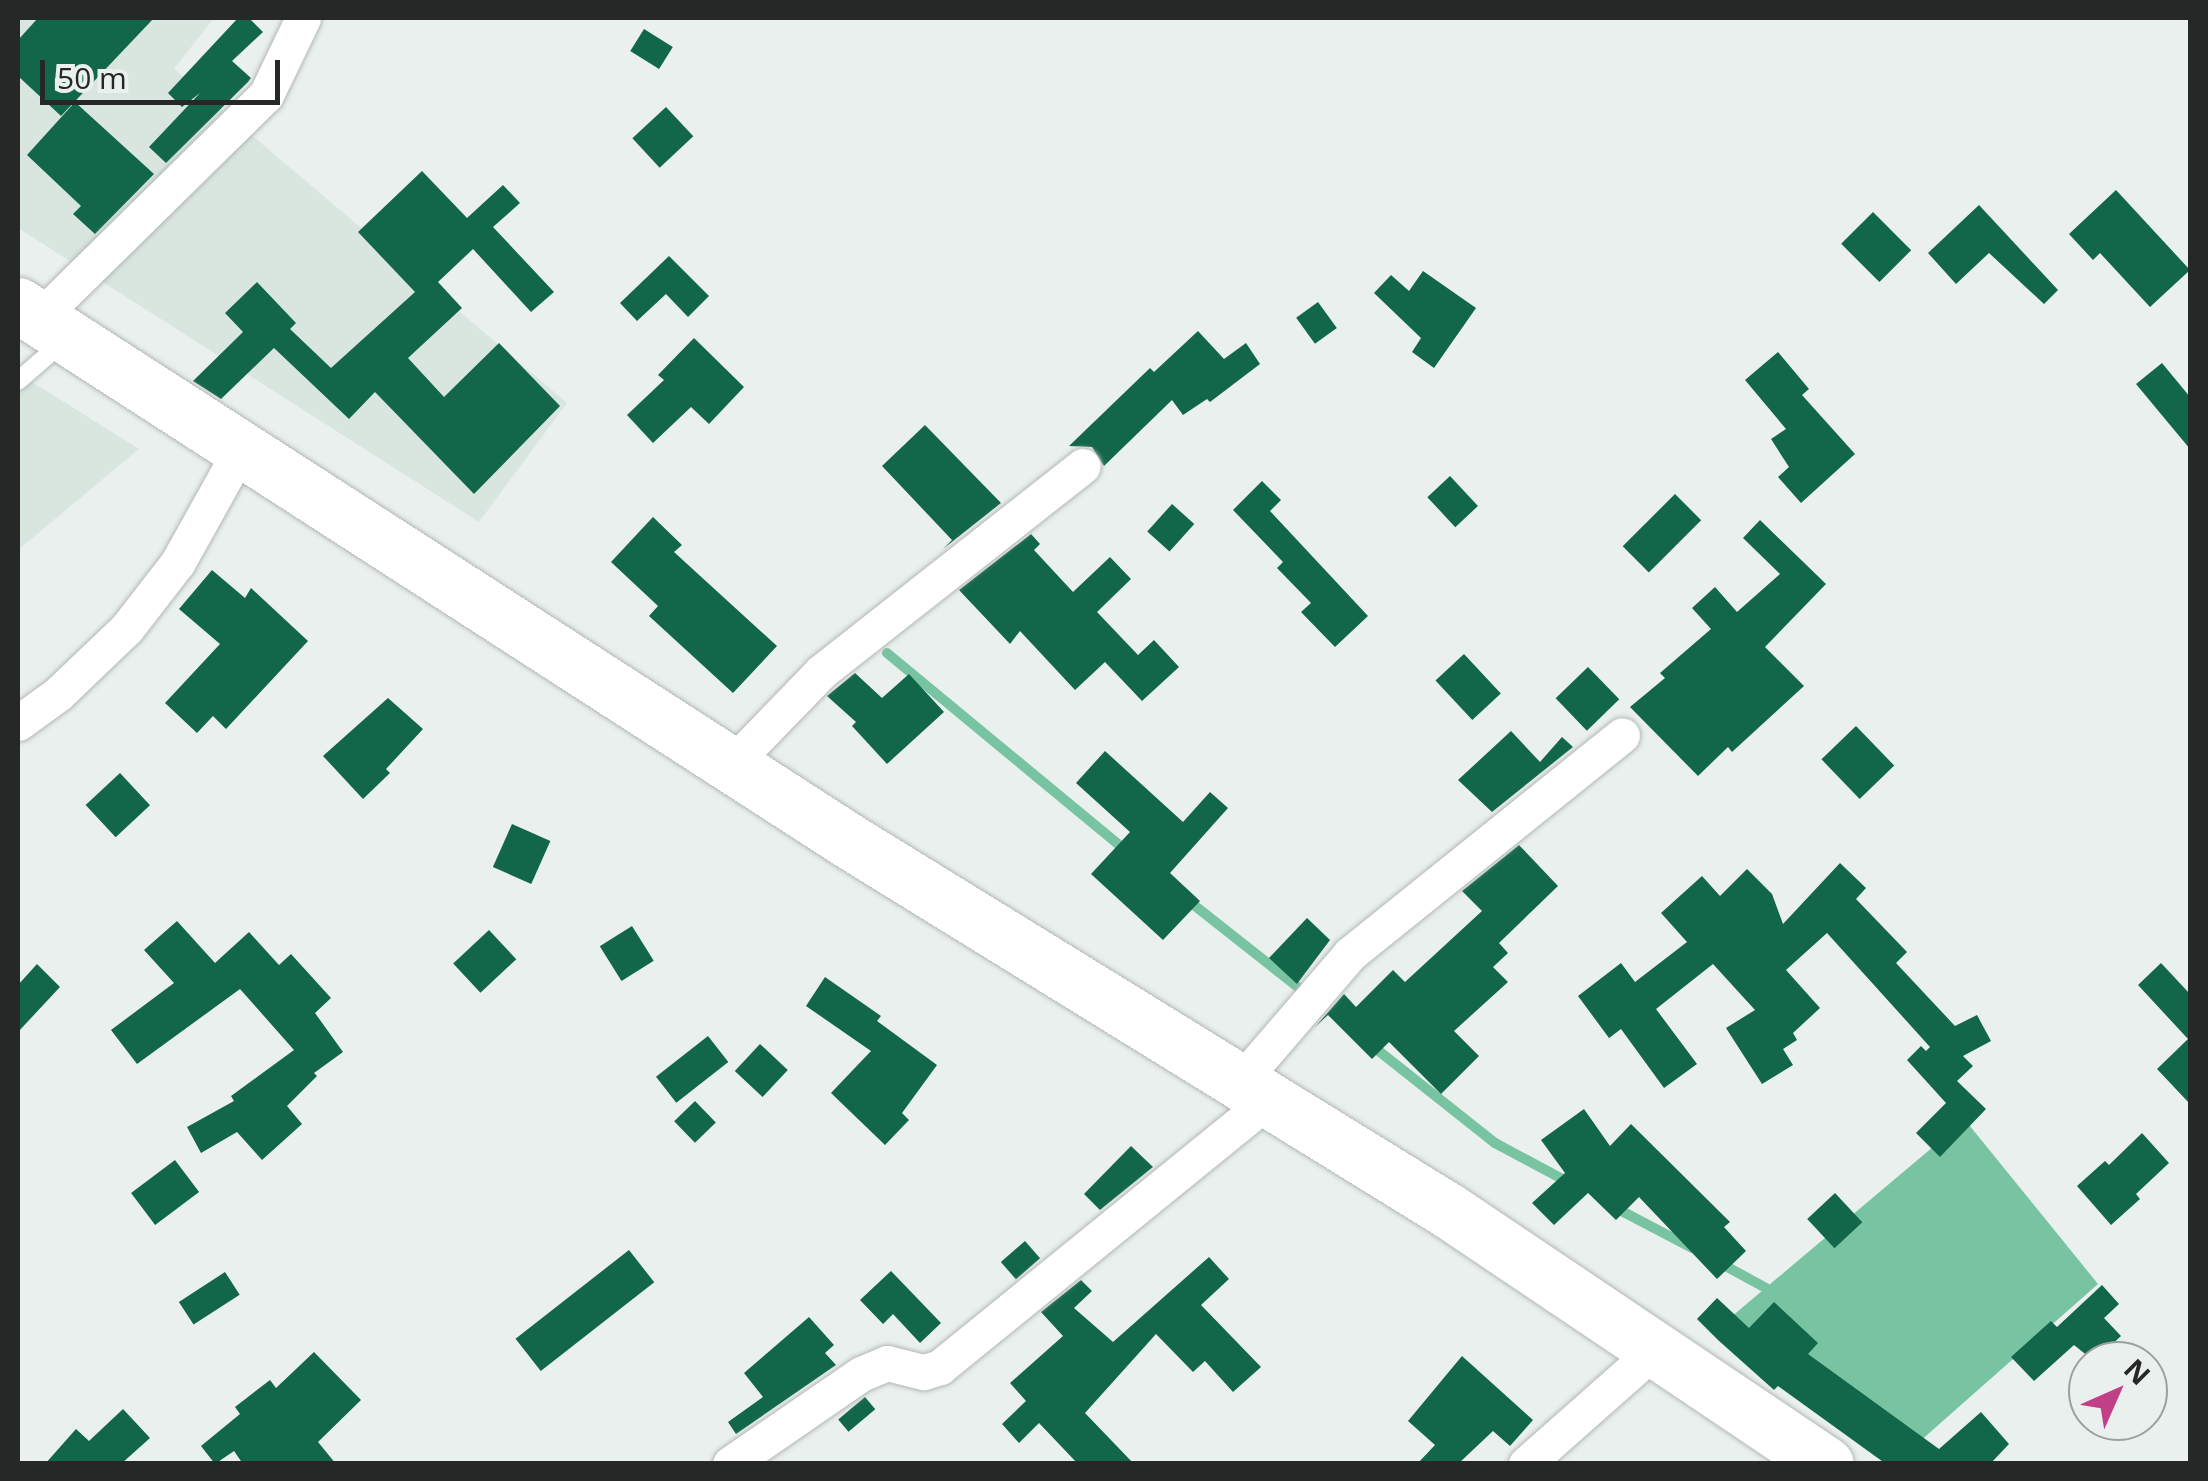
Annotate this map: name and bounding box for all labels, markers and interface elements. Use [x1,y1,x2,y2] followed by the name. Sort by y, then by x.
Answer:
[45,40,285,102] scale bar
[57,57,127,98] text: 50 m
[2068,1341,2168,1441] north arrow
[2116,1350,2159,1393] text: N

